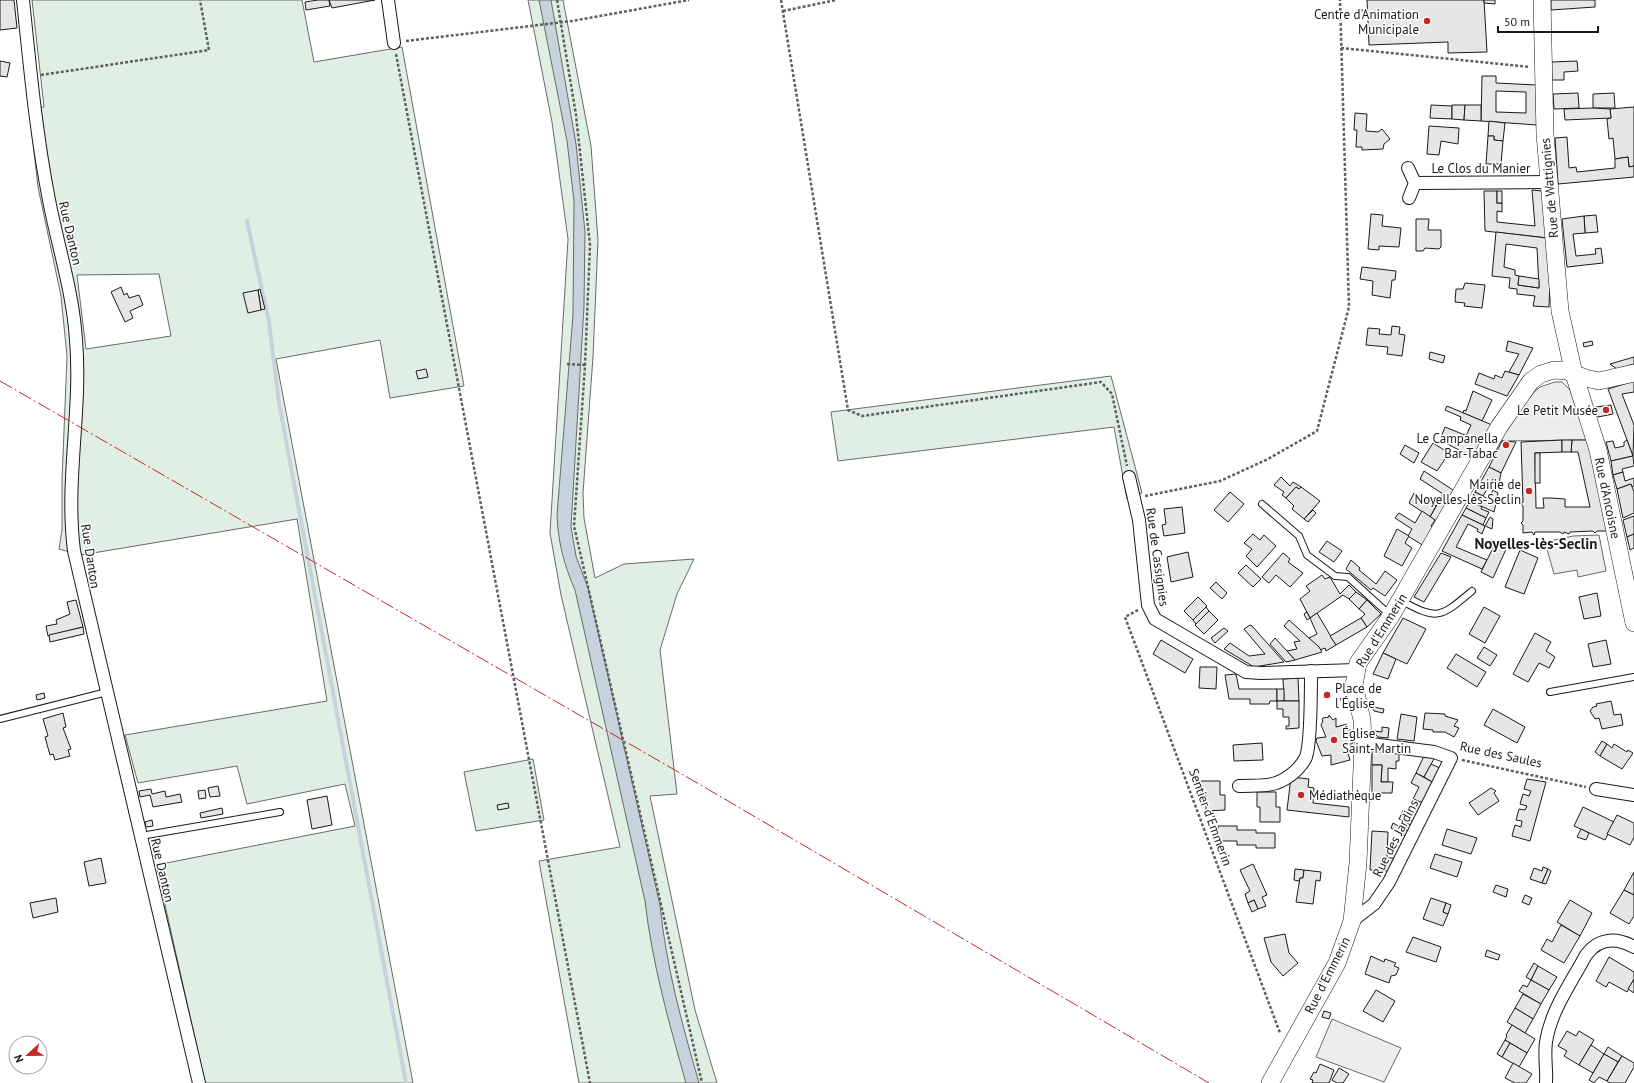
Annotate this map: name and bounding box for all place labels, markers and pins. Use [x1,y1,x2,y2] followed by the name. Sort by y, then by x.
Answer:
[1314,6,1419,38] place label: Centre d'Animation Municipale
[1422,16,1432,26] marker: Centre d'Animation Municipale
[1517,402,1598,419] place label: Le Petit Musée
[1601,405,1611,415] marker: Le Petit Musée
[1417,430,1498,462] place label: Le Campanella Bar-Tabac
[1501,440,1511,450] marker: Le Campanella Bar-Tabac
[1414,476,1521,508] place label: Mairie de Noyelles-lès-Seclin
[1524,486,1534,496] marker: Mairie de Noyelles-lès-Seclin
[1335,680,1382,712] place label: Place de l'Église
[1322,690,1332,700] marker: Place de l'Église
[1342,725,1411,757] place label: Église Saint-Martin
[1329,735,1339,745] marker: Église Saint-Martin
[1309,787,1381,804] place label: Médiathèque
[1296,790,1306,800] marker: Médiathèque

